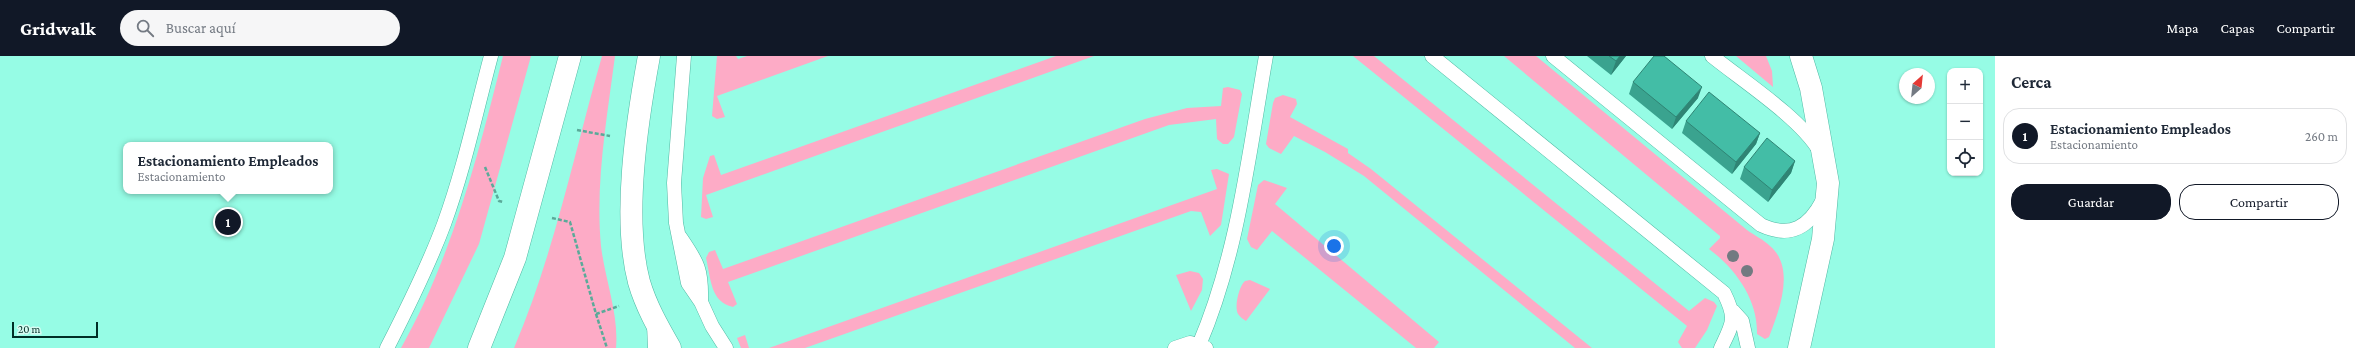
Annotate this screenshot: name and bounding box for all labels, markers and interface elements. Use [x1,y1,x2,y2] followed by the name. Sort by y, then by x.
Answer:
[120,10,400,46] search box
[134,17,156,39] icon: search
[20,18,96,39] text: Gridwalk
[166,20,236,36] text: Buscar aquí
[2167,20,2199,36] text: Mapa
[2221,20,2255,36] text: Capas
[2277,20,2335,36] text: Compartir
[1899,68,1935,104] north arrow
[1947,68,1983,176] map controls
[1947,68,1983,104] button: +
[2011,73,2051,92] text: Cerca
[1947,104,1983,140] button: −
[2050,121,2231,137] text: Estacionamiento Empleados
[2023,129,2027,144] text: 1
[2305,129,2338,144] text: 260 m
[2050,137,2138,152] text: Estacionamiento
[1947,140,1983,176] button: locate
[123,142,333,194] popup
[138,153,318,169] text: Estacionamiento Empleados
[138,169,225,184] text: Estacionamiento
[2011,184,2171,220] button: Guardar
[2179,184,2339,220] button: Compartir
[215,207,241,237] pin: 1
[1324,236,1344,256] your location
[12,320,98,339] scale bar
[18,323,40,335] text: 20 m

